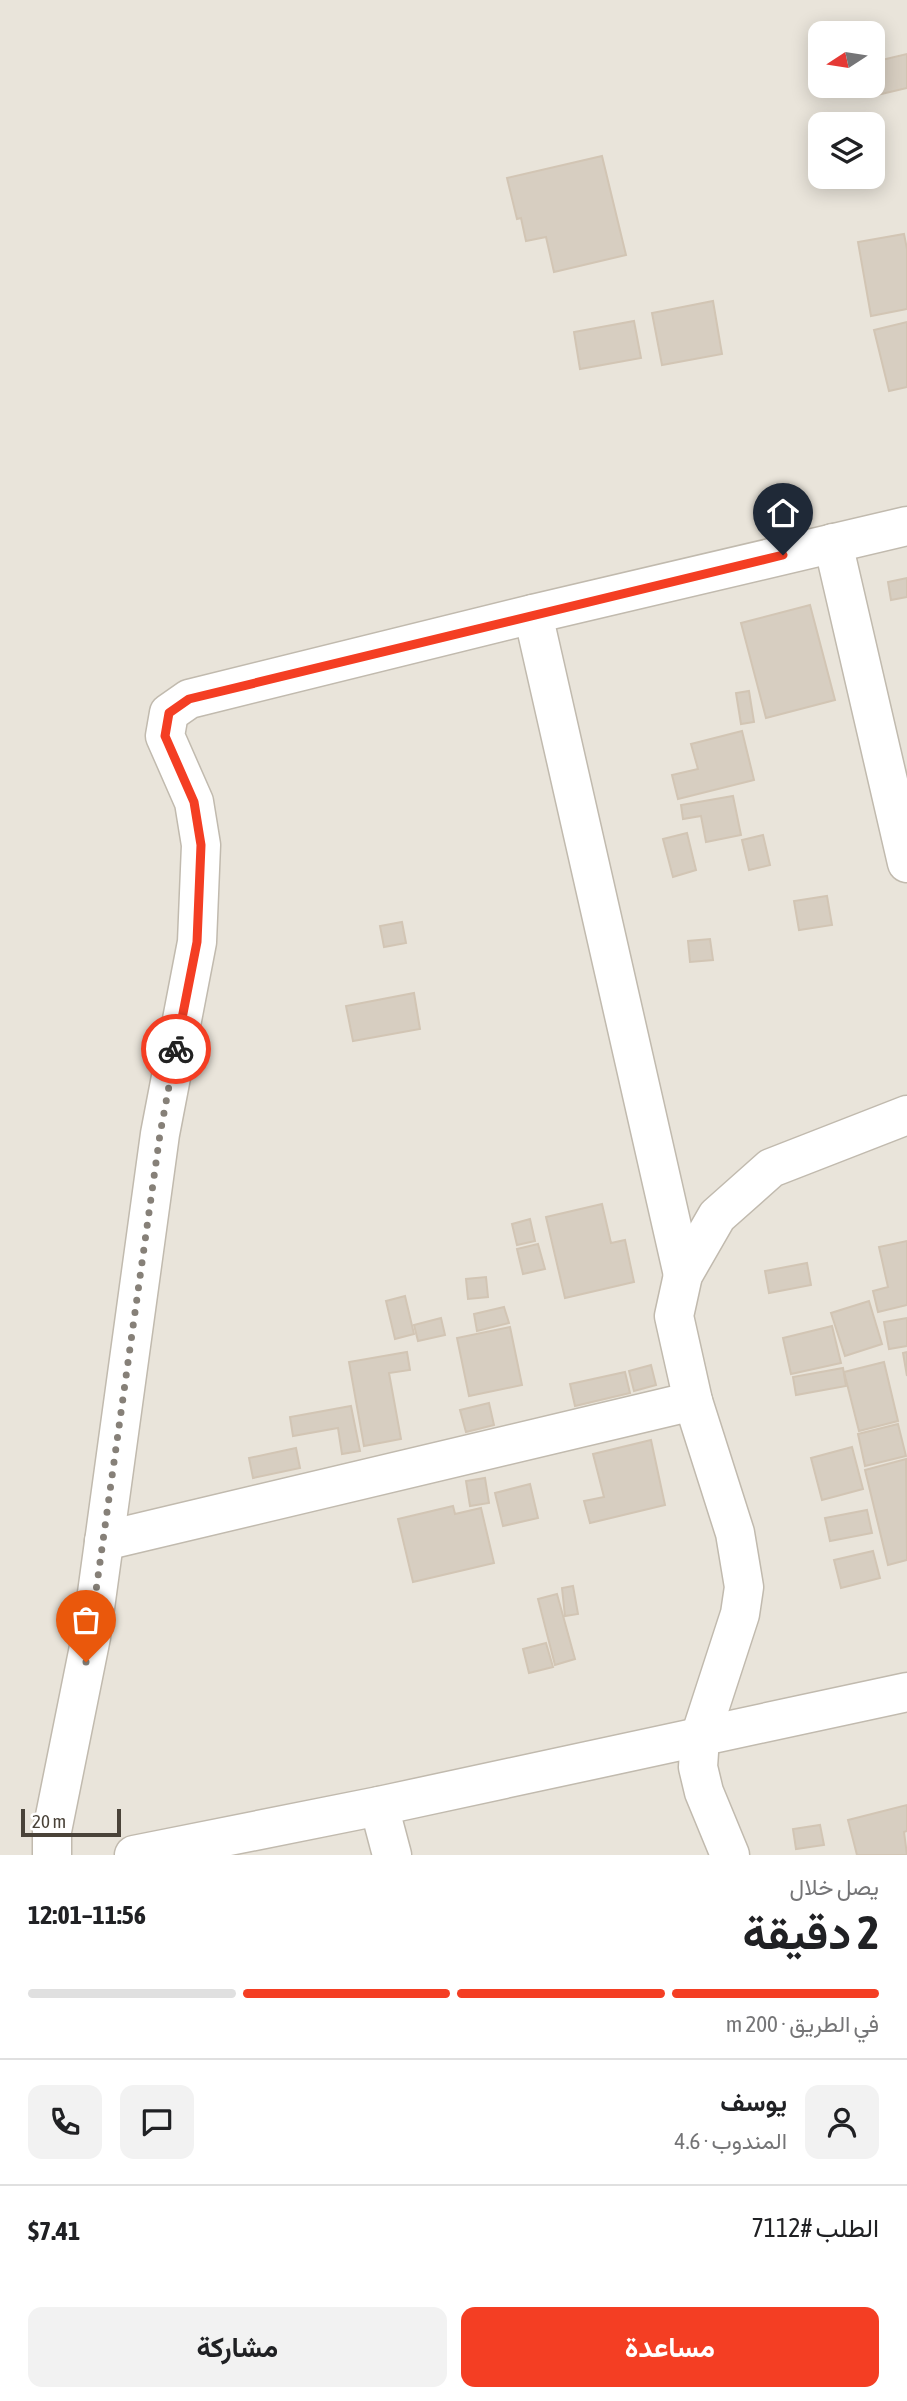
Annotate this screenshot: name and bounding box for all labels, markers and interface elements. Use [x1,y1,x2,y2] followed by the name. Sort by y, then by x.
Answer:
[808,21,886,98] north arrow
[808,21,885,189] map controls
[808,112,885,189] button: layers
[753,483,813,555] pin
[764,494,802,532] icon: home
[141,1014,211,1084] courier
[157,1030,195,1068] icon: bike
[56,1590,116,1662] pin
[67,1601,105,1639] icon: bag
[21,1806,121,1838] scale bar
[32,1810,66,1832] text: 20 m
[790,1874,879,1900] text: يصل خلال
[28,1900,146,1930] text: 11:56–12:01
[743,1906,879,1959] text: 2 دقيقة
[726,2011,879,2037] text: في الطريق · 200 m
[28,2085,102,2159] button: phone
[120,2085,194,2159] button: chat
[805,2085,879,2159] button: person
[720,2087,787,2117] text: يوسف
[675,2128,787,2154] text: المندوب · 4.6
[752,2213,879,2243] text: الطلب #7112
[28,2216,80,2246] text: $7.41
[28,2307,447,2387] button: مشاركة
[461,2307,879,2387] button: مساعدة

